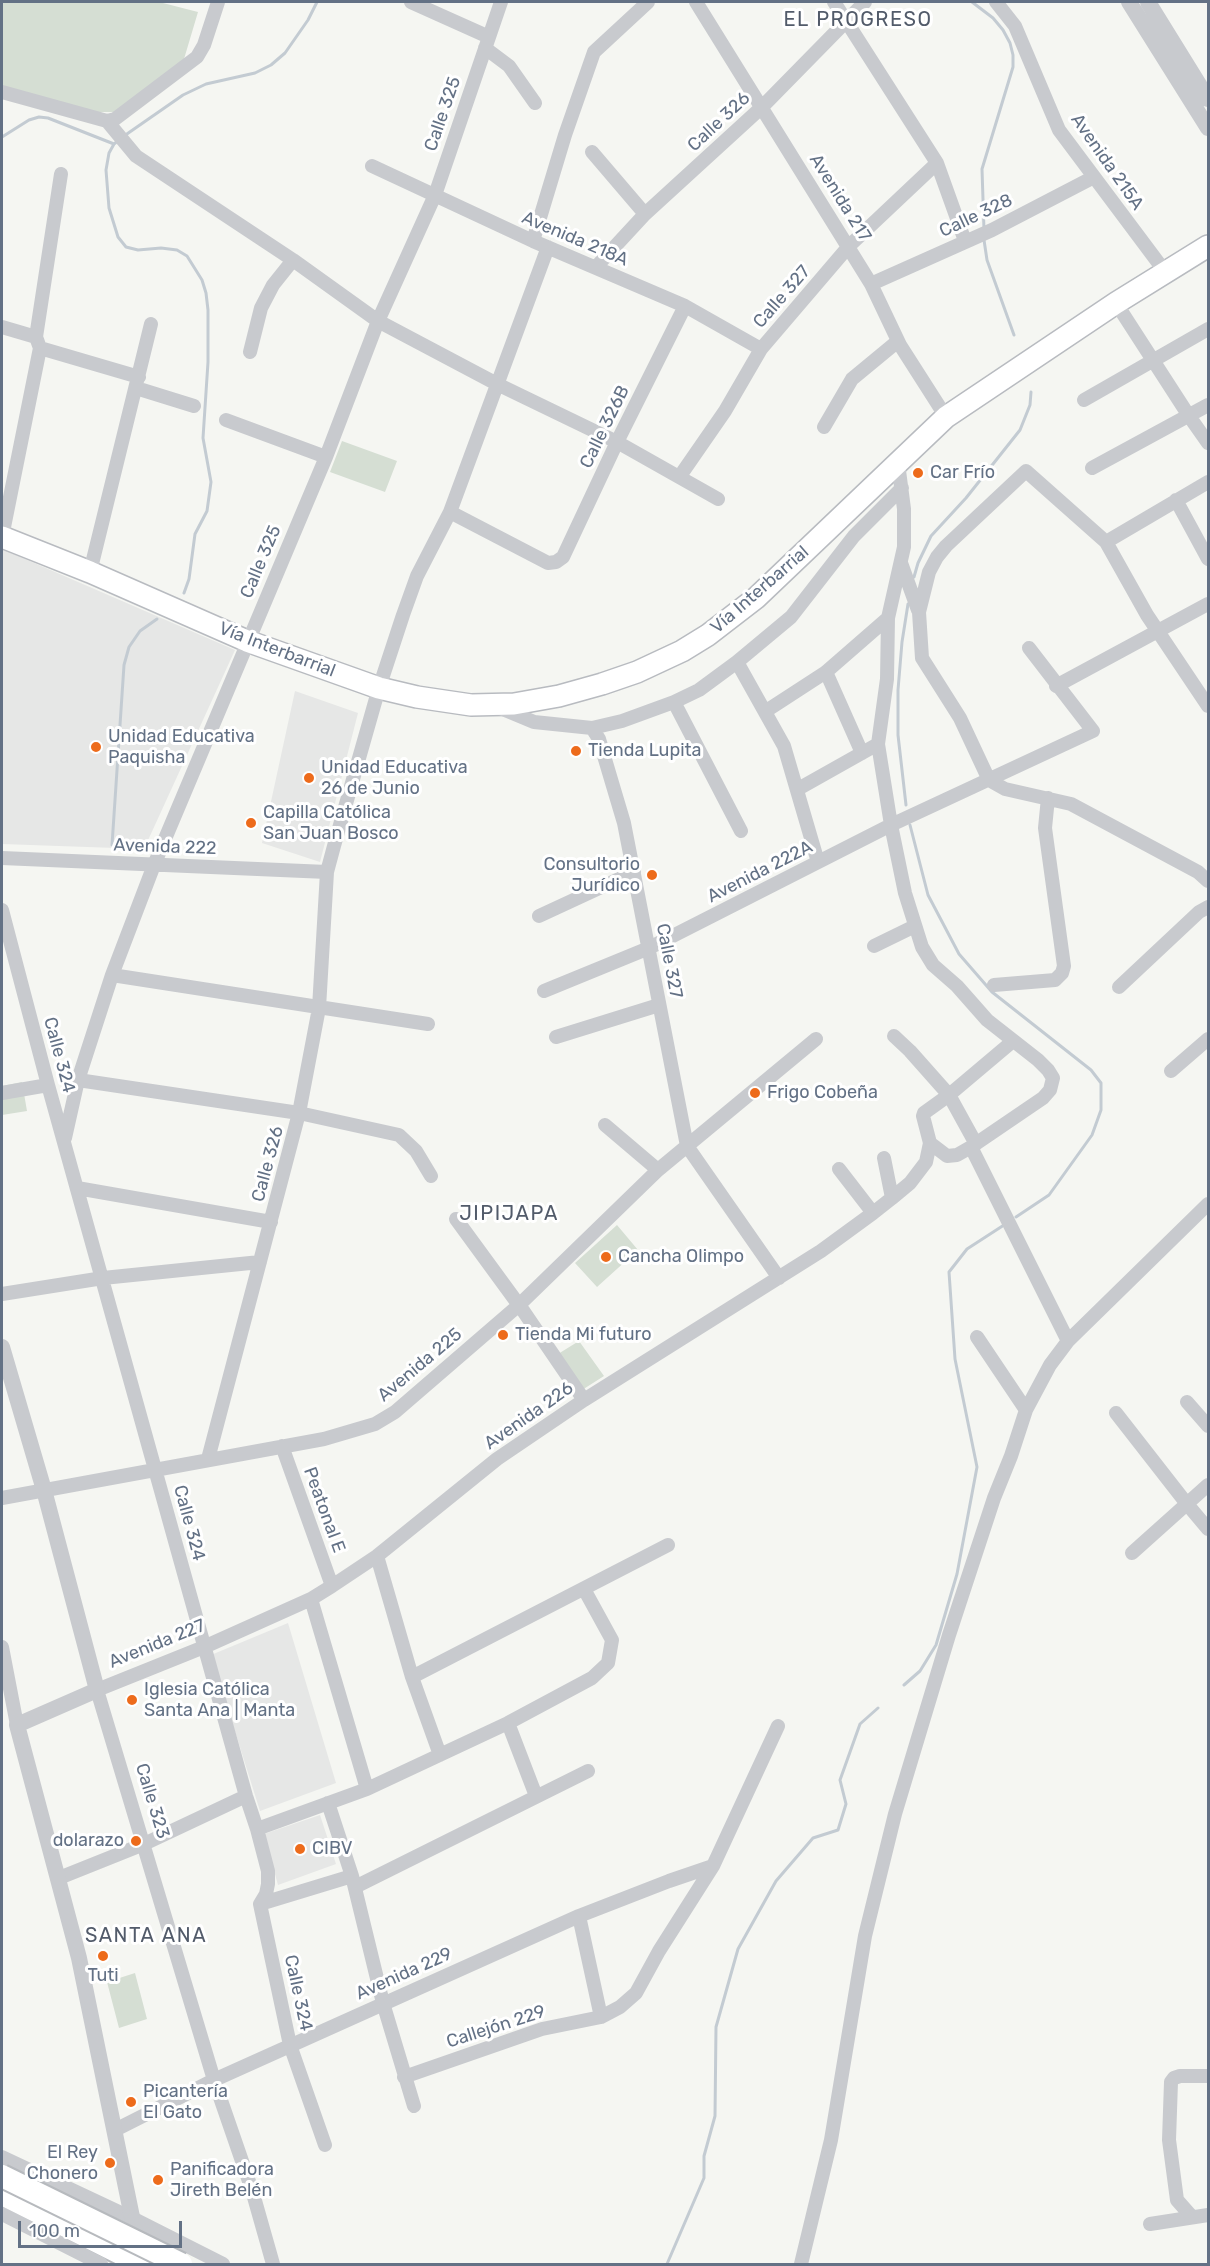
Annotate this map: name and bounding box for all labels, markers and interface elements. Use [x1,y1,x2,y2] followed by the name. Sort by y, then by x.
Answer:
[783,8,933,32] district label: EL PROGRESO
[420,74,466,154] street label: Calle 325
[683,88,755,156] street label: Calle 326
[1066,110,1148,214] street label: Avenida 215A
[805,150,875,246] street label: Avenida 217
[936,190,1016,242] street label: Calle 328
[519,207,631,271] street label: Avenida 218A
[749,261,815,333] street label: Calle 327
[576,382,634,472] street label: Calle 326B
[930,462,995,484] place label: Car Frío
[911,466,925,480] marker: Car Frío
[236,522,286,602] street label: Calle 325
[706,541,814,639] street label: Vía Interbarrial
[216,618,338,682] street label: Vía Interbarrial
[108,726,255,768] place label: Unidad Educativa Paquisha
[89,740,103,754] marker: Unidad Educativa Paquisha
[588,740,702,762] place label: Tienda Lupita
[569,744,583,758] marker: Tienda Lupita
[321,757,468,800] place label: Unidad Educativa 26 de Junio
[302,771,316,785] marker: Unidad Educativa 26 de Junio
[263,802,399,844] place label: Capilla Católica San Juan Bosco
[244,816,258,830] marker: Capilla Católica San Juan Bosco
[113,834,217,860] street label: Avenida 222
[704,836,816,908] street label: Avenida 222A
[543,854,640,896] place label: Consultorio Jurídico
[645,868,659,882] marker: Consultorio Jurídico
[651,922,687,1000] street label: Calle 327
[39,1015,79,1095] street label: Calle 324
[767,1082,878,1104] place label: Frigo Cobeña
[748,1086,762,1100] marker: Frigo Cobeña
[248,1124,288,1204] street label: Calle 326
[459,1202,559,1226] district label: JIPIJAPA
[618,1246,744,1268] place label: Cancha Olimpo
[599,1250,613,1264] marker: Cancha Olimpo
[373,1324,467,1406] street label: Avenida 225
[515,1324,651,1346] place label: Tienda Mi futuro
[496,1328,510,1342] marker: Tienda Mi futuro
[480,1377,578,1455] street label: Avenida 226
[299,1464,349,1556] street label: Peatonal E
[169,1483,209,1563] street label: Calle 324
[106,1615,208,1673] street label: Avenida 227
[144,1679,295,1722] place label: Iglesia Católica Santa Ana | Manta
[125,1693,139,1707] marker: Iglesia Católica Santa Ana | Manta
[130,1761,174,1841] street label: Calle 323
[53,1830,124,1852] place label: dolarazo
[129,1834,143,1848] marker: dolarazo
[312,1838,352,1860] place label: CIBV
[293,1842,307,1856] marker: CIBV
[85,1924,207,1948] district label: SANTA ANA
[352,1943,456,2005] street label: Avenida 229
[96,1949,110,1963] marker: Tuti
[279,1953,317,2033] street label: Calle 324
[87,1965,119,1987] place label: Tuti
[444,2001,548,2053] street label: Callejón 229
[143,2081,228,2124] place label: Picantería El Gato
[124,2095,138,2109] marker: Picantería El Gato
[27,2142,98,2184] place label: El Rey Chonero
[103,2156,117,2170] marker: El Rey Chonero
[170,2159,274,2202] place label: Panificadora Jireth Belén
[151,2173,165,2187] marker: Panificadora Jireth Belén
[21,2209,184,2247] scale bar
[29,2220,80,2242] text: 100 m

